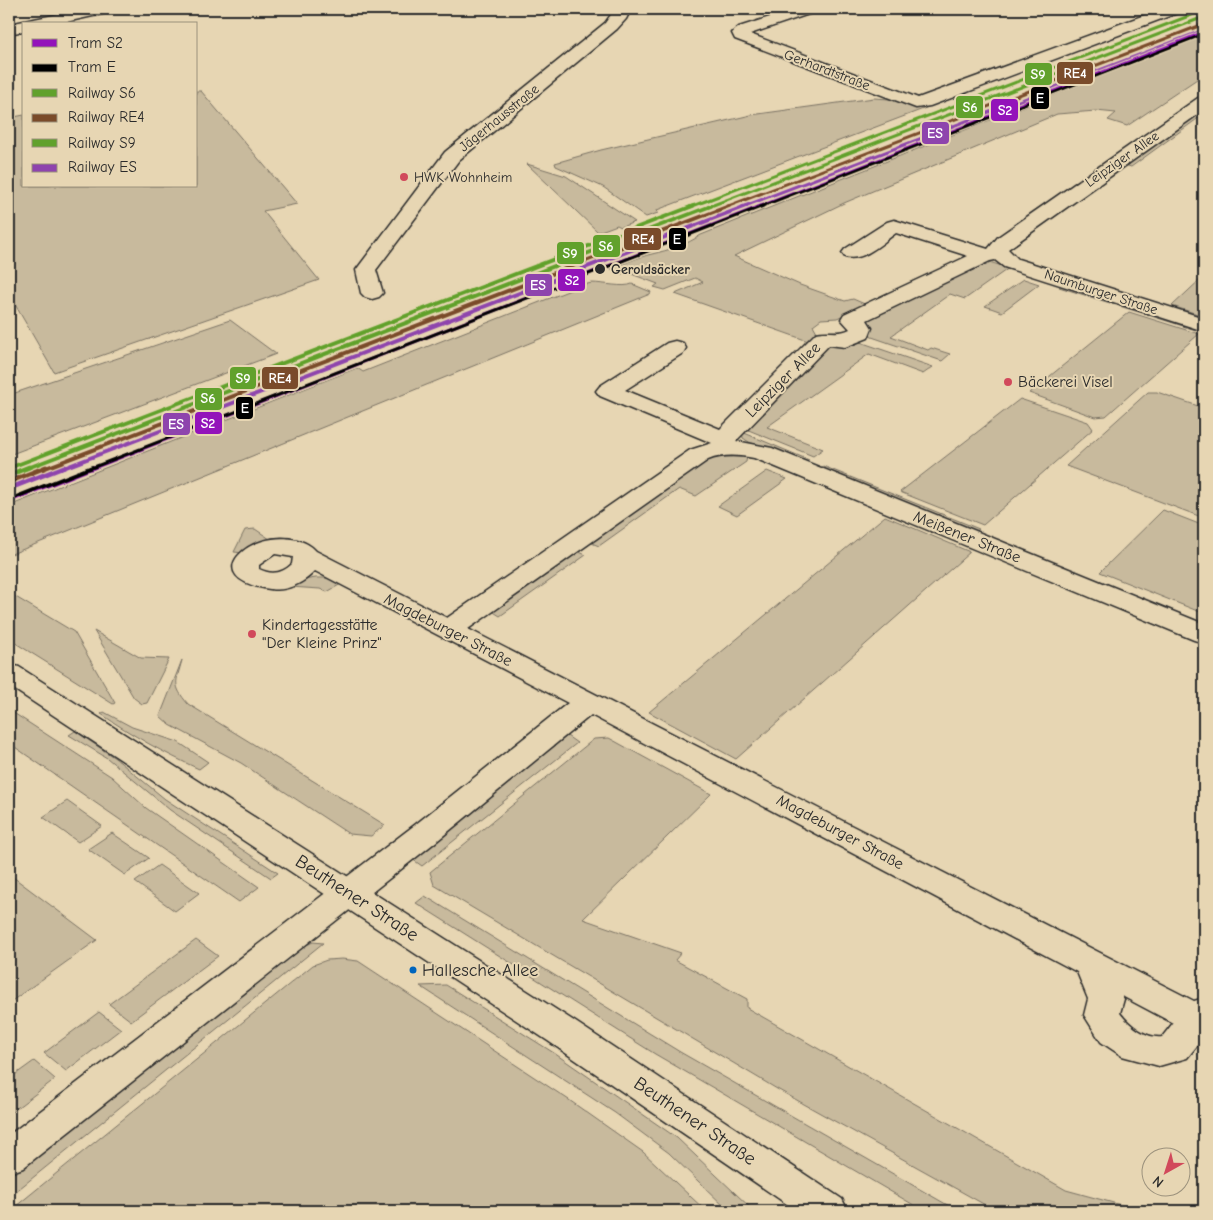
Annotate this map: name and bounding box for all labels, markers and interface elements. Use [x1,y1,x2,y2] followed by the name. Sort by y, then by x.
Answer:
[22,22,198,188] legend
[68,34,123,52] text: Tram S2
[782,46,872,94] street label: Gerhardtstraße
[68,58,116,76] text: Tram E
[1056,61,1094,85] line badge: RE4
[1024,62,1053,86] line badge: S9
[1063,65,1087,82] text: RE4
[1031,66,1045,83] text: S9
[456,81,542,155] street label: Jägerhausstraße
[68,84,136,102] text: Railway S6
[1030,86,1050,110] line badge: E
[1036,90,1045,107] text: E
[955,95,984,119] line badge: S6
[990,98,1019,122] line badge: S2
[963,99,977,116] text: S6
[998,102,1012,119] text: S2
[68,108,145,126] text: Railway RE4
[921,121,950,145] line badge: ES
[927,125,943,142] text: ES
[1082,127,1162,191] street label: Leipziger Allee
[68,134,136,152] text: Railway S9
[68,158,137,176] text: Railway ES
[414,169,512,186] place label: HWK Wohnheim
[398,171,410,183] marker: HWK Wohnheim
[623,227,662,251] line badge: RE4
[668,227,687,251] line badge: E
[631,231,655,248] text: RE4
[673,231,682,248] text: E
[592,234,621,258] line badge: S6
[599,238,613,255] text: S6
[556,241,585,265] line badge: S9
[563,245,577,262] text: S9
[611,261,690,278] place label: Geroldsäcker
[593,262,607,276] marker: Geroldsäcker
[1042,266,1160,318] street label: Naumburger Straße
[557,268,586,292] line badge: S2
[565,272,579,289] text: S2
[524,273,553,297] line badge: ES
[530,277,546,294] text: ES
[742,339,824,421] street label: Leipziger Allee
[229,366,257,390] line badge: S9
[261,366,299,390] line badge: RE4
[236,370,250,387] text: S9
[268,370,292,387] text: RE4
[1018,373,1113,391] place label: Bäckerei Visel
[1002,376,1014,388] marker: Bäckerei Visel
[194,387,223,411] line badge: S6
[201,390,215,407] text: S6
[235,396,254,420] line badge: E
[241,400,250,417] text: E
[194,411,223,435] line badge: S2
[162,412,191,436] line badge: ES
[201,415,215,432] text: S2
[168,416,184,433] text: ES
[911,507,1023,567] street label: Meißener Straße
[381,590,515,670] street label: Magdeburger Straße
[262,616,382,652] place label: Kindertagesstätte "Der Kleine Prinz"
[246,628,258,640] marker: Kindertagesstätte "Der Kleine Prinz"
[773,791,907,873] street label: Magdeburger Straße
[291,850,423,946] street label: Beuthener Straße
[422,960,538,981] place label: Hallesche Allee
[408,965,418,975] marker: Hallesche Allee
[630,1072,760,1170] street label: Beuthener Straße
[1140,1148,1190,1198] north arrow
[1149,1172,1167,1191] text: N

